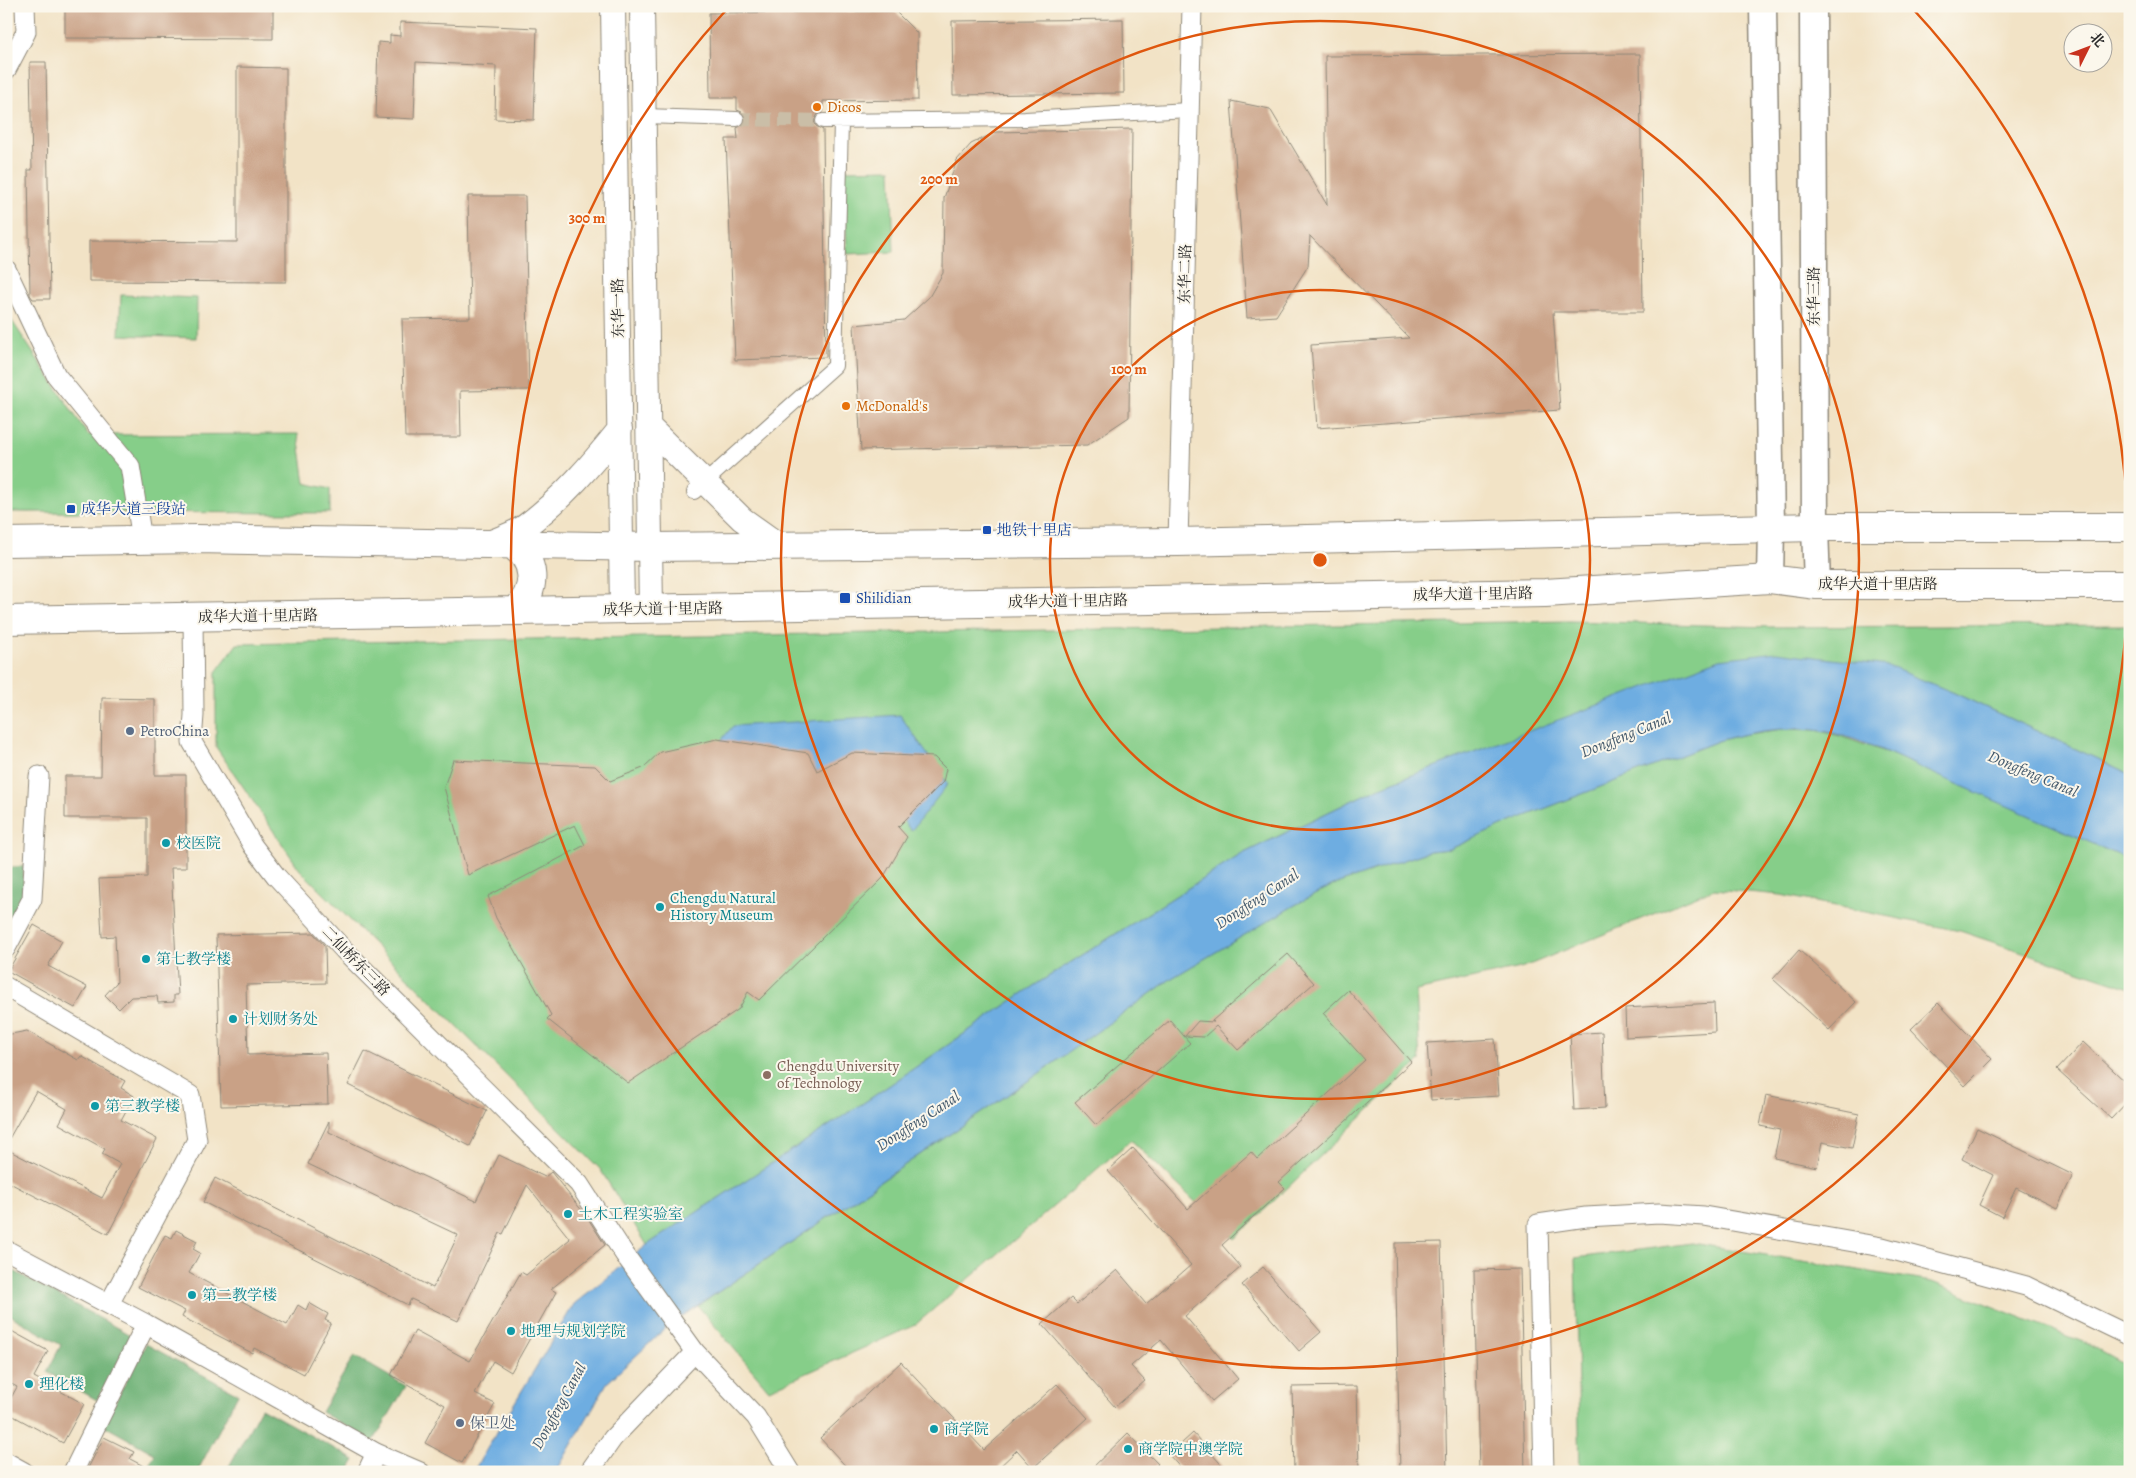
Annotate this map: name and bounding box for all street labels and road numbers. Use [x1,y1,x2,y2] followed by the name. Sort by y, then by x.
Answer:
[1174,244,1196,304] street label: 东华二路
[1804,266,1824,326] street label: 东华三路
[607,278,629,338] street label: 东华一路
[1818,574,1938,594] street label: 成华大道十里店路
[1413,583,1533,605] street label: 成华大道十里店路
[1008,590,1128,612] street label: 成华大道十里店路
[603,598,723,620] street label: 成华大道十里店路
[198,605,318,627] street label: 成华大道十里店路
[318,922,394,1000] street label: 二仙桥东三路

